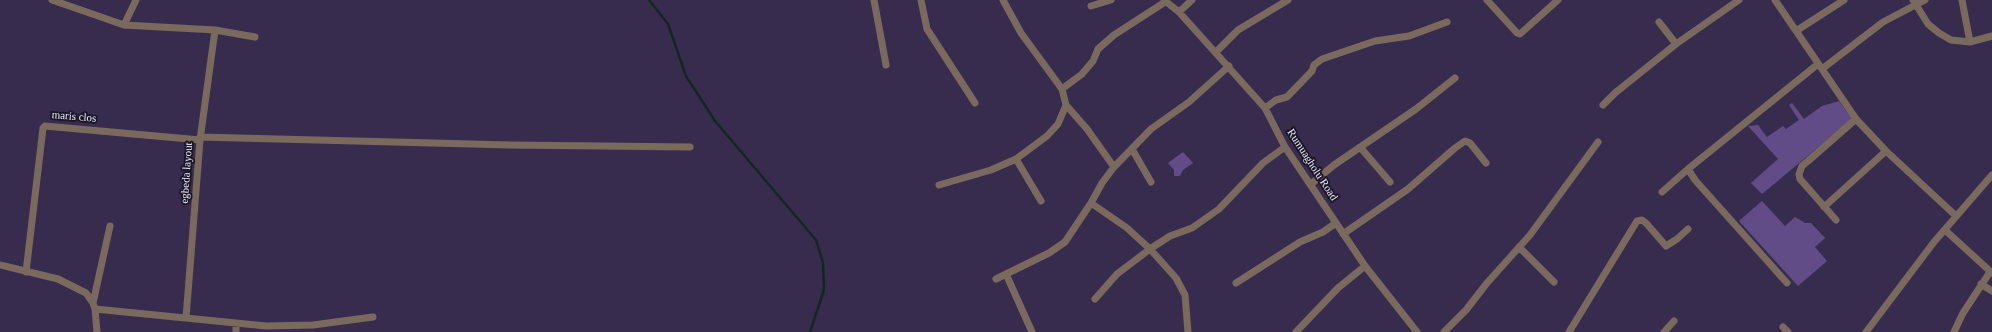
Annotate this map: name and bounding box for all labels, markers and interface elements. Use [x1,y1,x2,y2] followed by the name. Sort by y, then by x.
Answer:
[51,108,97,126] street label: maris clos
[1284,127,1340,203] street label: Rumuagholu Road
[178,142,196,204] street label: egbeda layout

